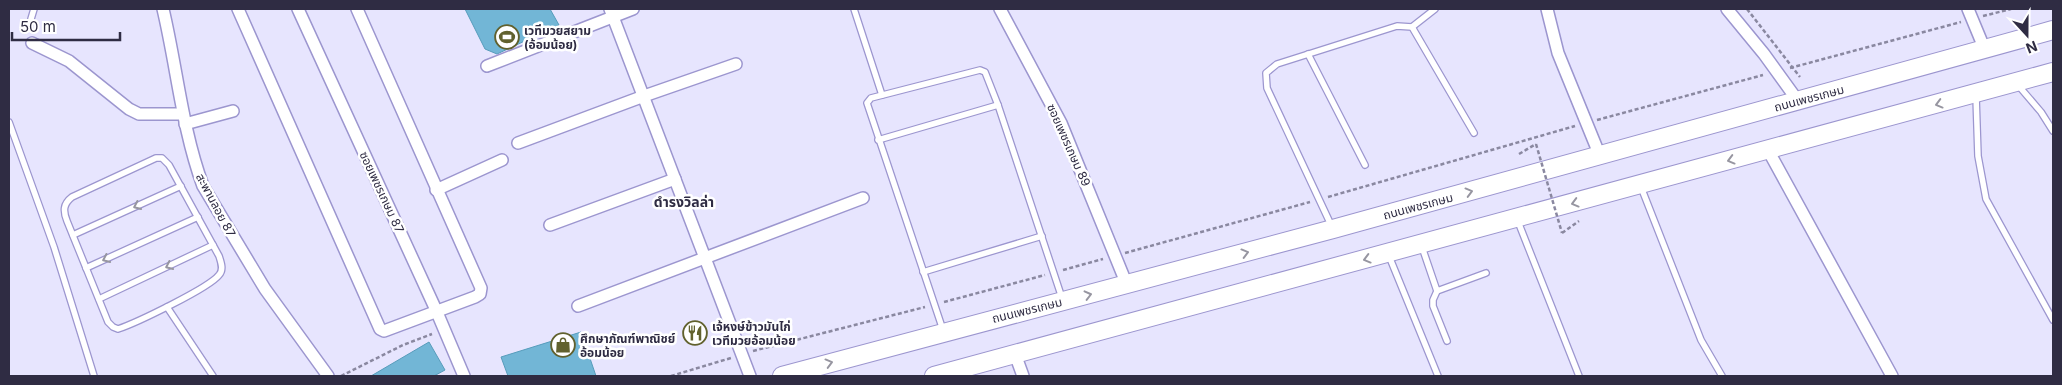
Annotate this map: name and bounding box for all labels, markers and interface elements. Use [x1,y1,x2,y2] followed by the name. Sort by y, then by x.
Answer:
[12,10,120,42] scale bar
[2002,10,2052,60] north arrow
[20,17,56,36] text: 50 m
[524,23,591,52] place label: เวทีมวยสยาม (อ้อมน้อย)
[494,24,520,50] sports icon: เวทีมวยสยาม (อ้อมน้อย)
[2024,38,2040,57] text: N
[1772,81,1846,115] street label: ถนนเพชรเกษม
[1934,98,1943,109] one-way arrow
[1044,101,1094,189] street label: ซอยเพชรเกษม 89
[357,149,408,235] street label: ซอยเพชรเกษม 87
[1727,154,1736,165] one-way arrow
[193,171,239,240] street label: สะพานลอย 87
[1464,187,1473,198] one-way arrow
[1381,189,1455,223] street label: ถนนเพชรเกษม
[654,193,714,210] district label: ดำรงวิลล่า
[1571,198,1579,208] one-way arrow
[133,200,142,211] one-way arrow
[1240,249,1248,259] one-way arrow
[102,252,111,263] one-way arrow
[1364,254,1372,264] one-way arrow
[165,259,174,270] one-way arrow
[1083,290,1092,301] one-way arrow
[990,294,1064,326] street label: ถนนเพชรเกษม
[712,319,796,348] place label: เจ้หงษ์ข้าวมันไก่ เวทีมวยอ้อมน้อย
[682,320,708,346] restaurant icon: เจ้หงษ์ข้าวมันไก่ เวทีมวยอ้อมน้อย
[580,331,675,360] place label: ศึกษาภัณฑ์พาณิชย์ อ้อมน้อย
[550,332,576,358] shop icon: ศึกษาภัณฑ์พาณิชย์ อ้อมน้อย
[824,359,833,369] one-way arrow

